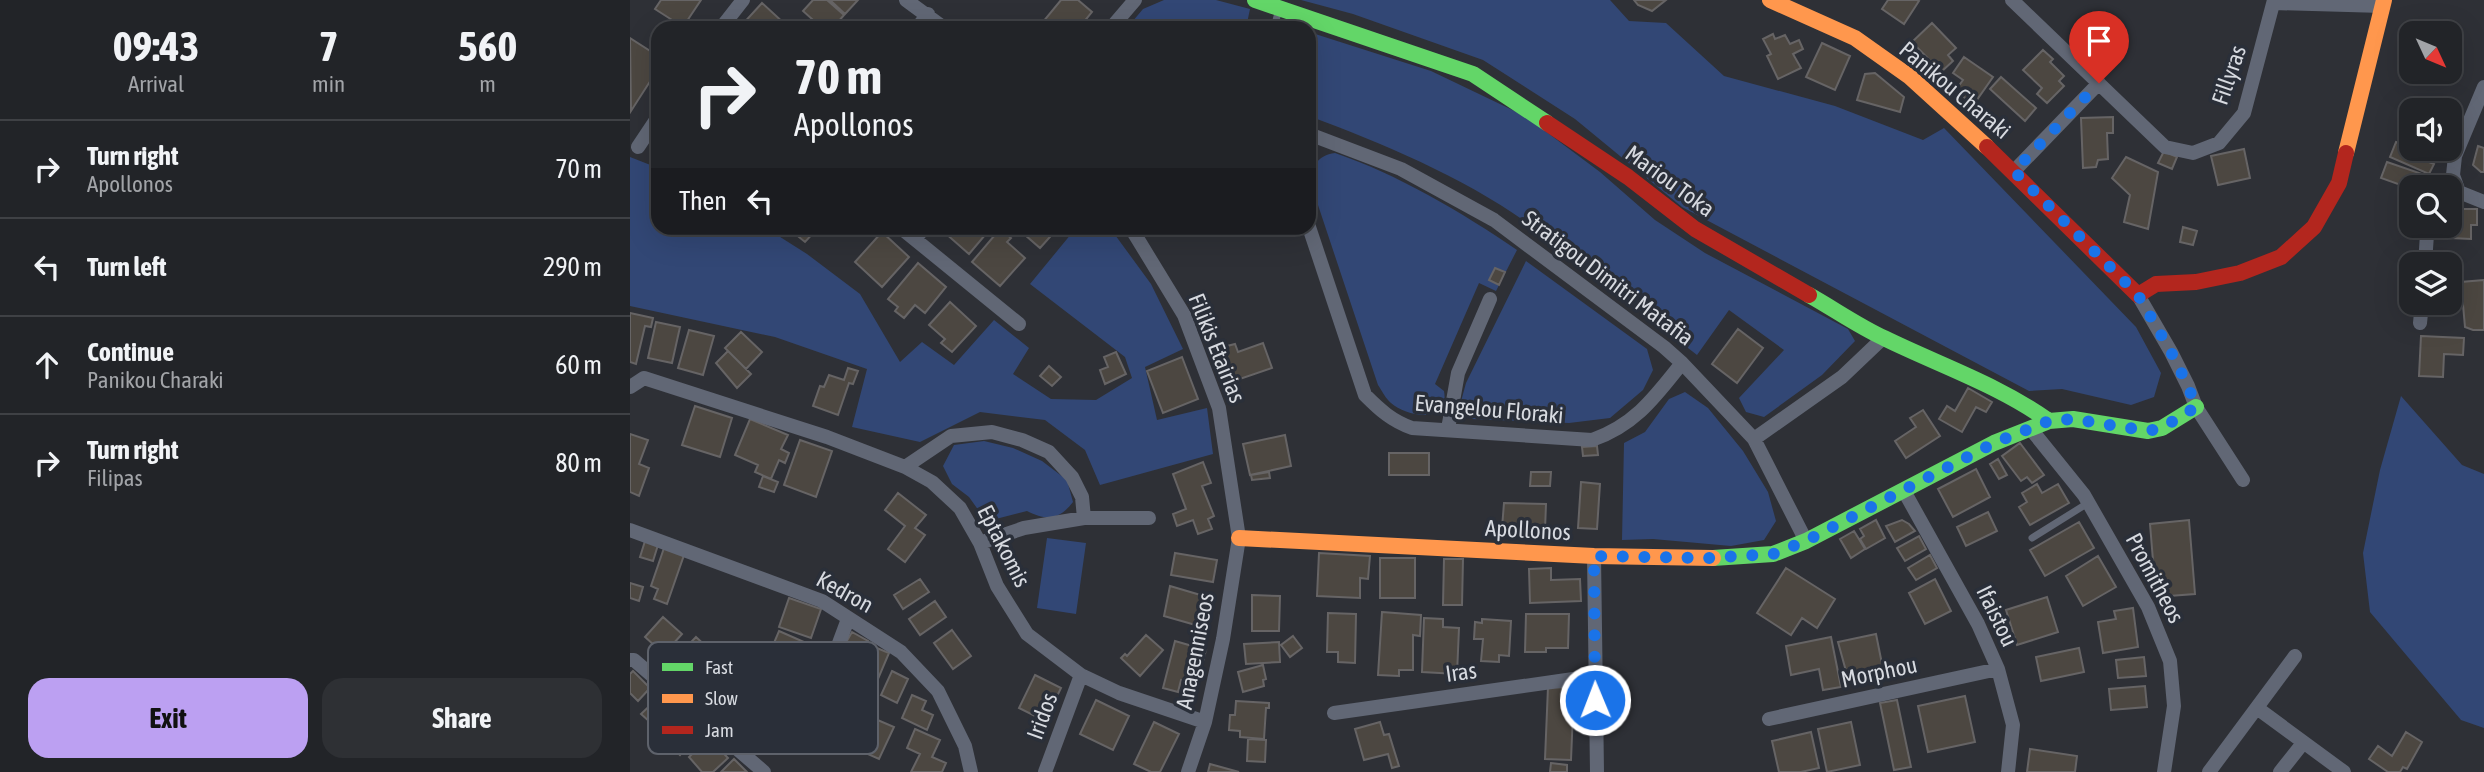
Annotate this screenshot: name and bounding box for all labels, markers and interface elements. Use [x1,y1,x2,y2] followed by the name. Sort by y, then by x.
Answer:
[2069,11,2129,83] pin
[2399,21,2462,84] north arrow
[2399,21,2462,315] map controls
[113,22,199,70] text: 09:43
[319,22,338,70] text: 7
[458,22,517,70] text: 560
[2080,22,2118,60] icon: arrive
[1894,36,2016,144] street label: Panikou Charaki
[2207,42,2251,108] street label: Fillyras
[794,48,882,104] text: 70 m
[679,49,770,140] icon: right
[128,71,184,97] text: Arrival
[312,71,345,97] text: min
[479,71,496,97] text: m
[2399,98,2462,161] button: sound
[794,106,913,143] text: Apollonos
[1620,140,1720,222] street label: Mariou Toka
[87,141,178,171] text: Turn right
[28,150,66,188] icon: right
[555,154,602,184] text: 70 m
[87,171,173,197] text: Apollonos
[2399,175,2462,238] button: search
[741,182,779,220] icon: left
[679,186,727,216] text: Then
[1517,205,1699,351] street label: Stratigou Dimitri Matafia
[28,248,66,286] icon: left
[87,252,167,282] text: Turn left
[543,252,602,282] text: 290 m
[2399,252,2462,315] button: layers
[1183,290,1251,406] street label: Filikis Etairias
[87,337,174,367] text: Continue
[28,346,66,384] icon: ahead
[555,350,602,380] text: 60 m
[87,367,224,393] text: Panikou Charaki
[1413,390,1565,428] street label: Evangelou Floraki
[87,435,178,465] text: Turn right
[28,444,66,482] icon: right
[555,448,602,478] text: 80 m
[87,465,143,491] text: Filipas
[972,501,1036,591] street label: Eptakomis
[1484,515,1572,545] street label: Apollonos
[2121,529,2189,627] street label: Promitheos
[812,566,878,618] street label: Kedron
[1971,581,2023,651] street label: Ifaistou
[1171,591,1219,711] street label: Anagenniseos
[648,642,878,754] legend
[1839,651,1919,693] street label: Morphou
[705,656,733,678] text: Fast
[1444,657,1478,687] street label: Iras
[1558,663,1632,737] position arrow
[28,678,308,758] button: Exit
[322,678,602,758] button: Share
[705,687,739,709] text: Slow
[1022,689,1062,743] street label: Iridos
[705,719,734,741] text: Jam

